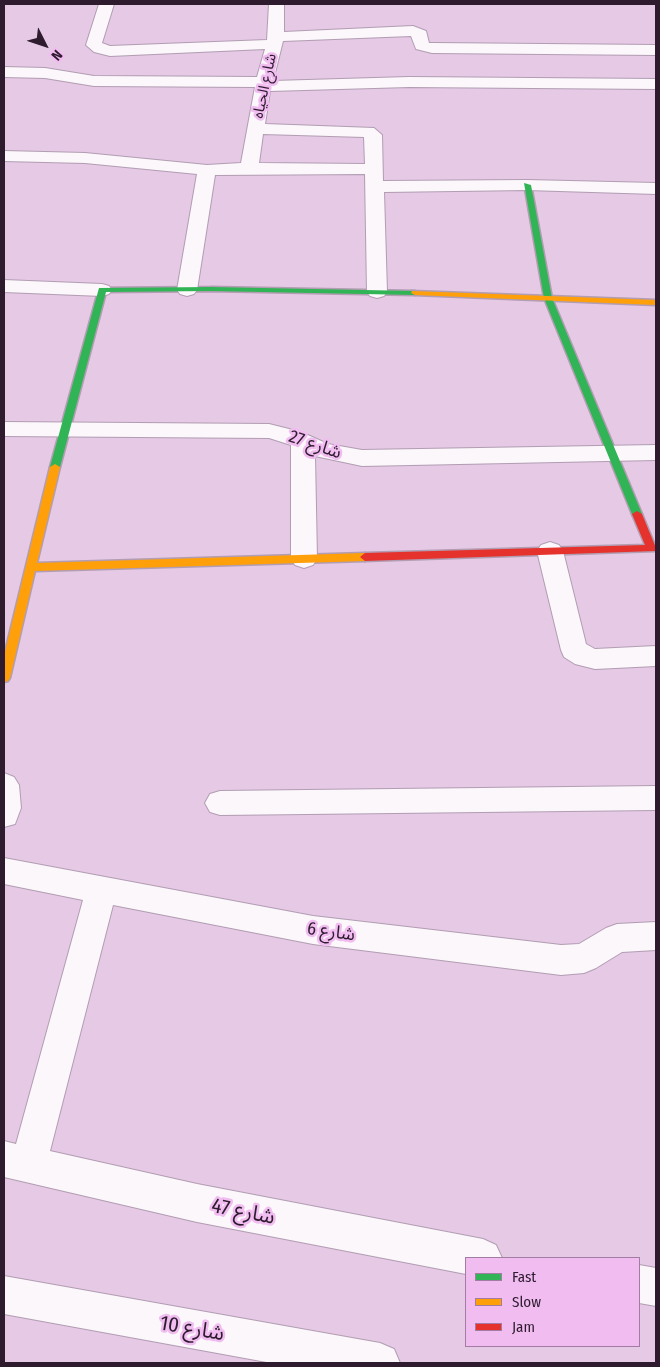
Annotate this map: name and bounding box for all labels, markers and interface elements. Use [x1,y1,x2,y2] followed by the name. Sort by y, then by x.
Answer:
[20,20,70,70] north arrow
[48,46,66,64] text: N
[249,52,281,120] street label: شارع الحياه
[286,426,344,464] street label: شارع 27
[306,918,356,946] street label: شارع 6
[209,1194,277,1230] street label: شارع 47
[465,1257,640,1347] legend
[512,1268,536,1286] text: Fast
[512,1293,541,1311] text: Slow
[158,1311,226,1347] street label: شارع 10
[512,1318,535,1336] text: Jam

